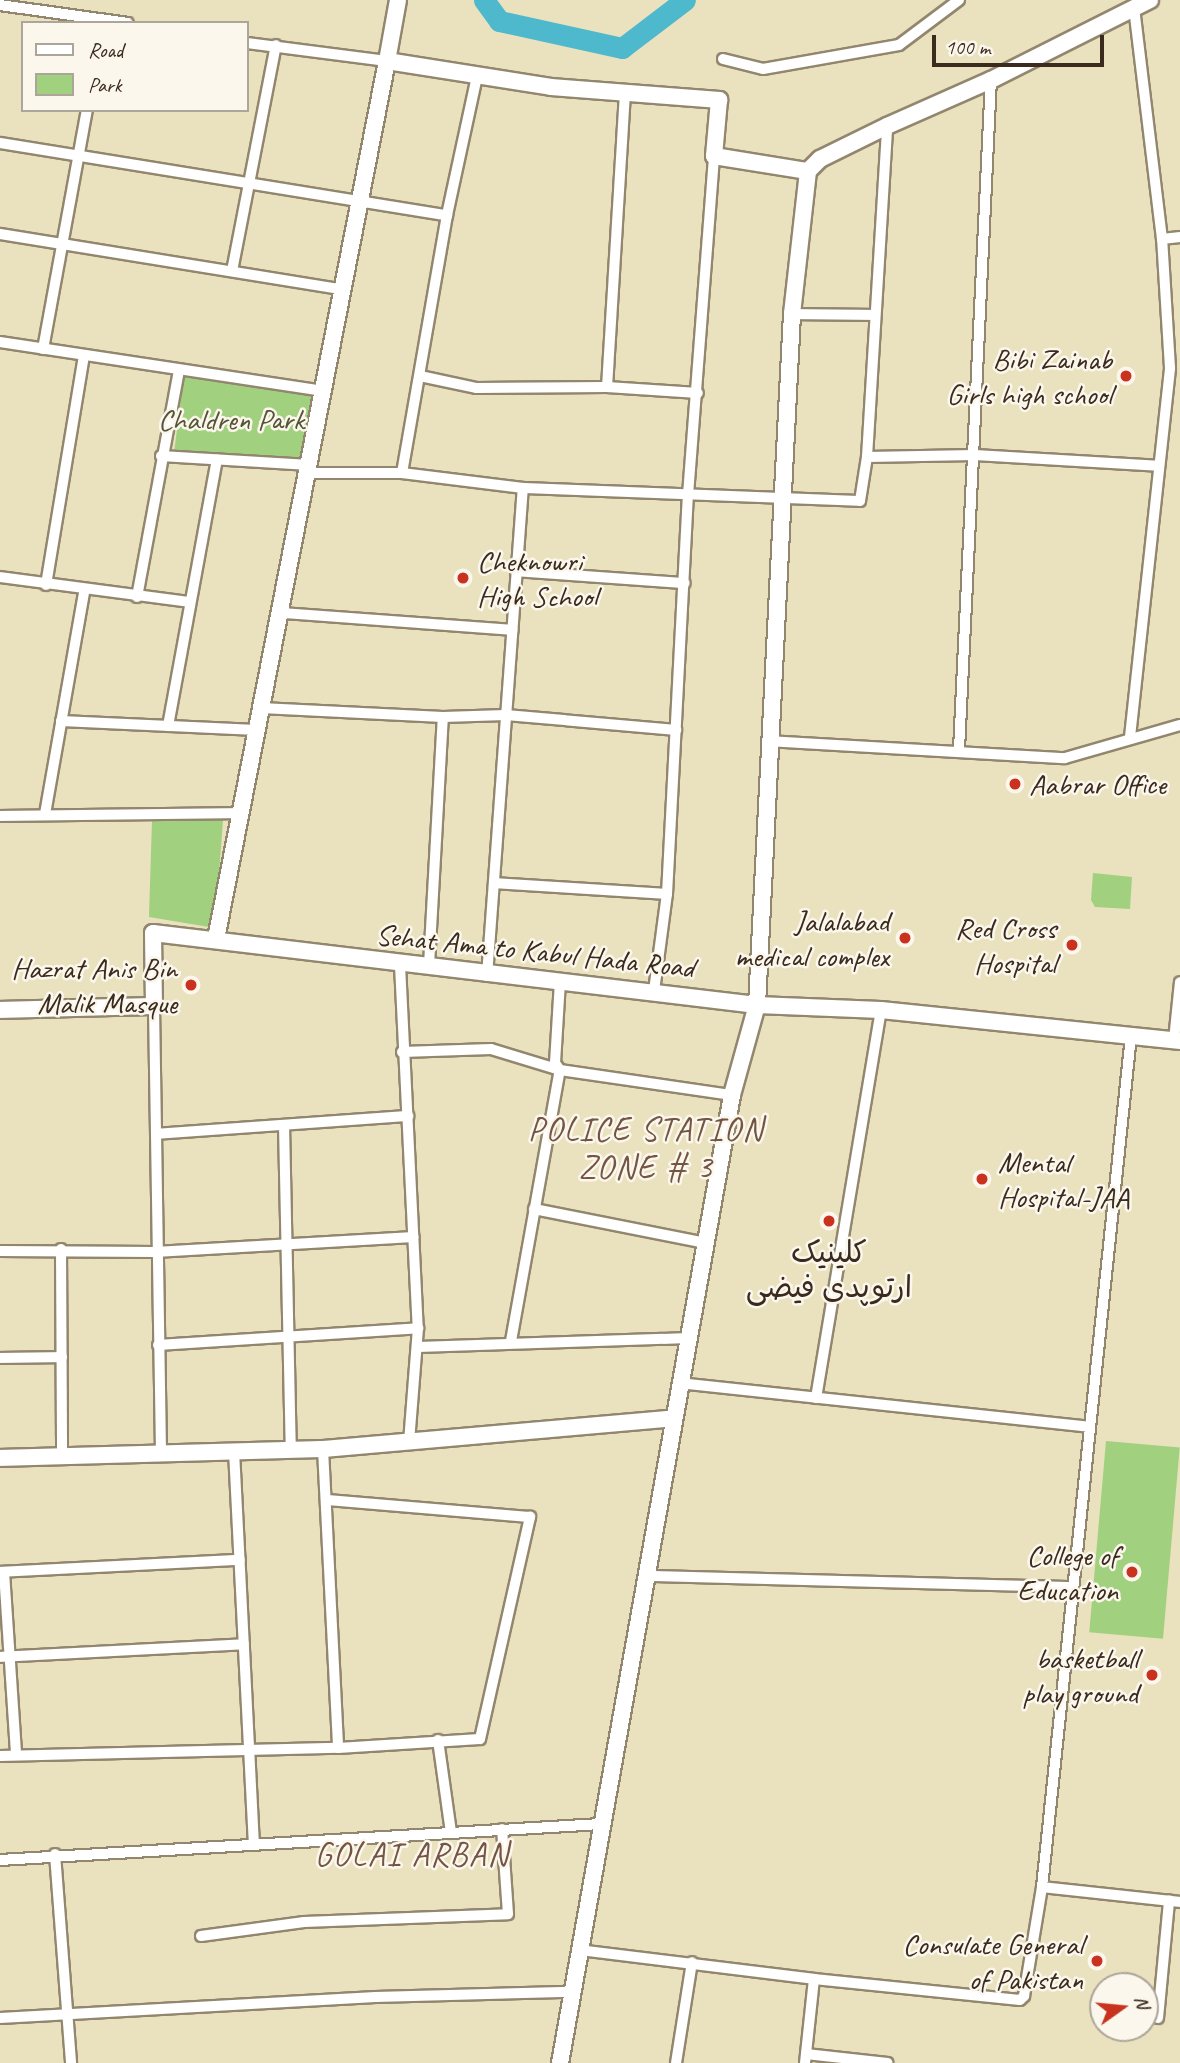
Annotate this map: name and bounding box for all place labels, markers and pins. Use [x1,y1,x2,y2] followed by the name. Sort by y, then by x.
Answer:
[946,341,1112,412] place label: Bibi Zainab Girls high school
[1118,368,1134,384] marker: Bibi Zainab Girls high school
[477,543,596,614] place label: Cheknowri High School
[455,570,471,586] marker: Cheknowri High School
[1029,766,1166,802] place label: Aabrar Office
[1007,776,1023,792] marker: Aabrar Office
[733,903,889,974] place label: Jalalabad medical complex
[955,910,1056,981] place label: Red Cross Hospital
[895,928,915,948] marker: Jalalabad medical complex
[1062,935,1082,955] marker: Red Cross Hospital
[11,950,177,1020] place label: Hazrat Anis Bin Malik Masque
[183,977,199,993] marker: Hazrat Anis Bin Malik Masque
[998,1144,1129,1214] place label: Mental Hospital-JAA
[972,1169,992,1189] marker: Mental Hospital-JAA
[819,1211,839,1231] marker: کلینیک ارتوپدی فیضی
[746,1234,912,1304] place label: کلینیک ارتوپدی فیضی
[1017,1537,1118,1608] place label: College of Education
[1124,1564,1140,1580] marker: College of Education
[1023,1640,1138,1710] place label: basketball play ground
[1144,1667,1160,1683] marker: basketball play ground
[903,1926,1083,1996] place label: Consulate General of Pakistan
[1089,1953,1105,1969] marker: Consulate General of Pakistan

